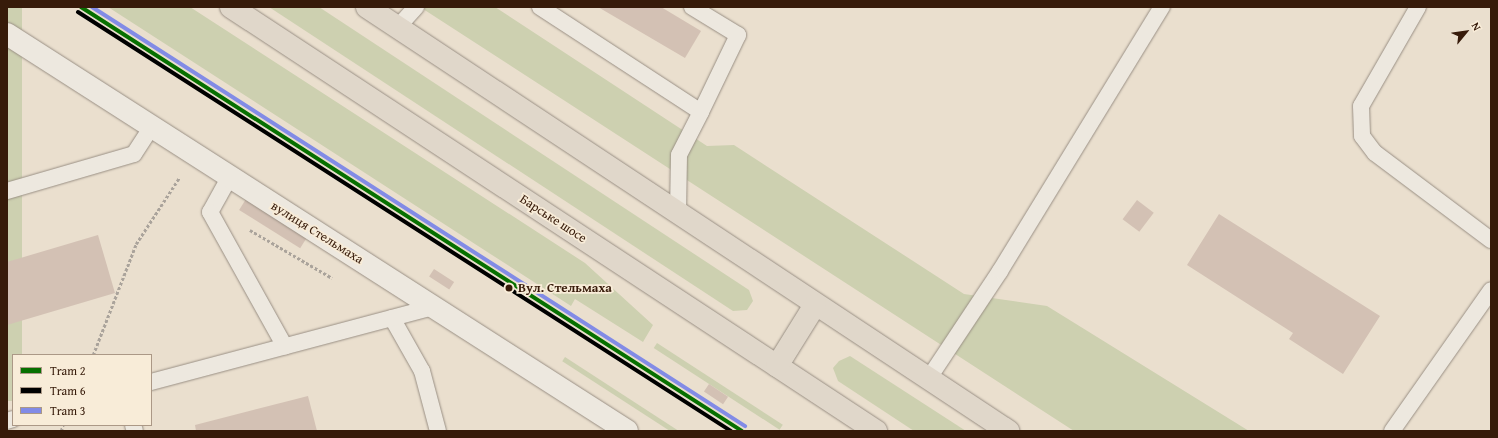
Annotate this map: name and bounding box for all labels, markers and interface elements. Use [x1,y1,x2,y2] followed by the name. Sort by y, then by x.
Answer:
[1446,12,1486,52] north arrow
[1468,19,1485,33] text: N
[517,192,589,246] street label: Барське шосе
[268,198,366,268] street label: вулиця Стельмаха
[518,280,612,296] place label: Вул. Стельмаха
[502,281,516,295] marker: Вул. Стельмаха
[12,354,152,426] legend
[50,362,85,379] text: Tram 2
[50,382,85,399] text: Tram 6
[50,402,85,419] text: Tram 3

